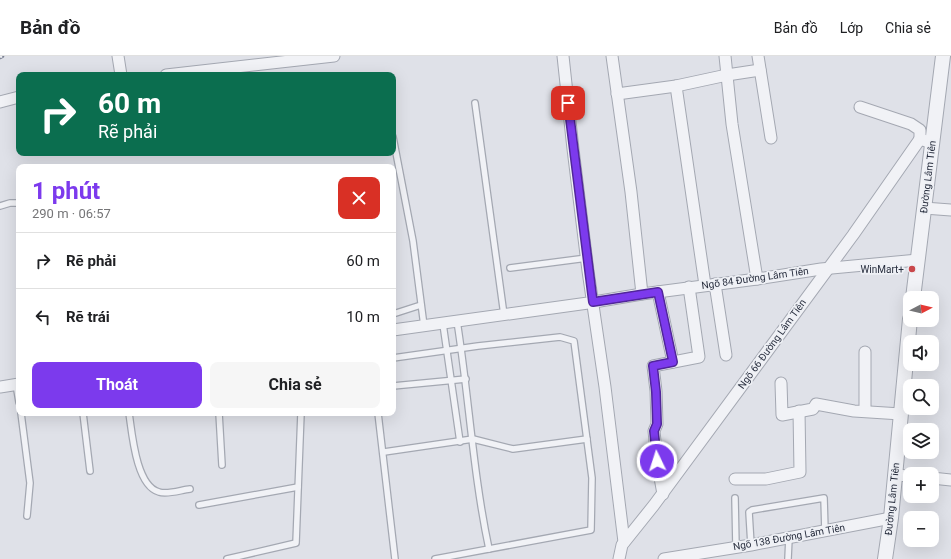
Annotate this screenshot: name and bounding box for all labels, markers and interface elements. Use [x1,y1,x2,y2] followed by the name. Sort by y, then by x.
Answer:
[20,16,80,39] text: Bản đồ
[774,20,818,36] text: Bản đồ
[840,20,863,36] text: Lớp
[885,20,931,36] text: Chia sẻ
[551,86,585,120] pin
[98,87,161,120] text: 60 m
[32,88,84,140] icon: right
[557,92,579,114] icon: arrive
[98,121,157,142] text: Rẽ phải
[918,140,938,214] street label: Đường Lâm Tiên
[32,177,100,205] text: 1 phút
[338,177,380,219] button: close
[32,206,111,221] text: 290 m · 06:57
[32,250,54,272] icon: right
[66,252,116,270] text: Rẽ phải
[346,252,380,270] text: 60 m
[860,264,904,275] place label: WinMart+
[907,264,917,274] marker: WinMart+
[701,265,809,291] street label: Ngõ 84 Đường Lâm Tiên
[903,291,939,327] north arrow
[903,291,939,547] map controls
[736,297,808,391] street label: Ngõ 66 Đường Lâm Tiên
[32,306,54,328] icon: left
[66,308,110,326] text: Rẽ trái
[346,308,380,326] text: 10 m
[903,335,939,371] button: sound
[32,362,202,408] button: Thoát
[210,362,380,408] button: Chia sẻ
[903,379,939,415] button: search
[903,423,939,459] button: layers
[636,440,678,482] position arrow
[883,462,901,536] street label: Đường Lâm Tiên
[903,467,939,503] button: +
[903,511,939,547] button: −
[732,522,846,552] street label: Ngõ 138 Đường Lâm Tiên

